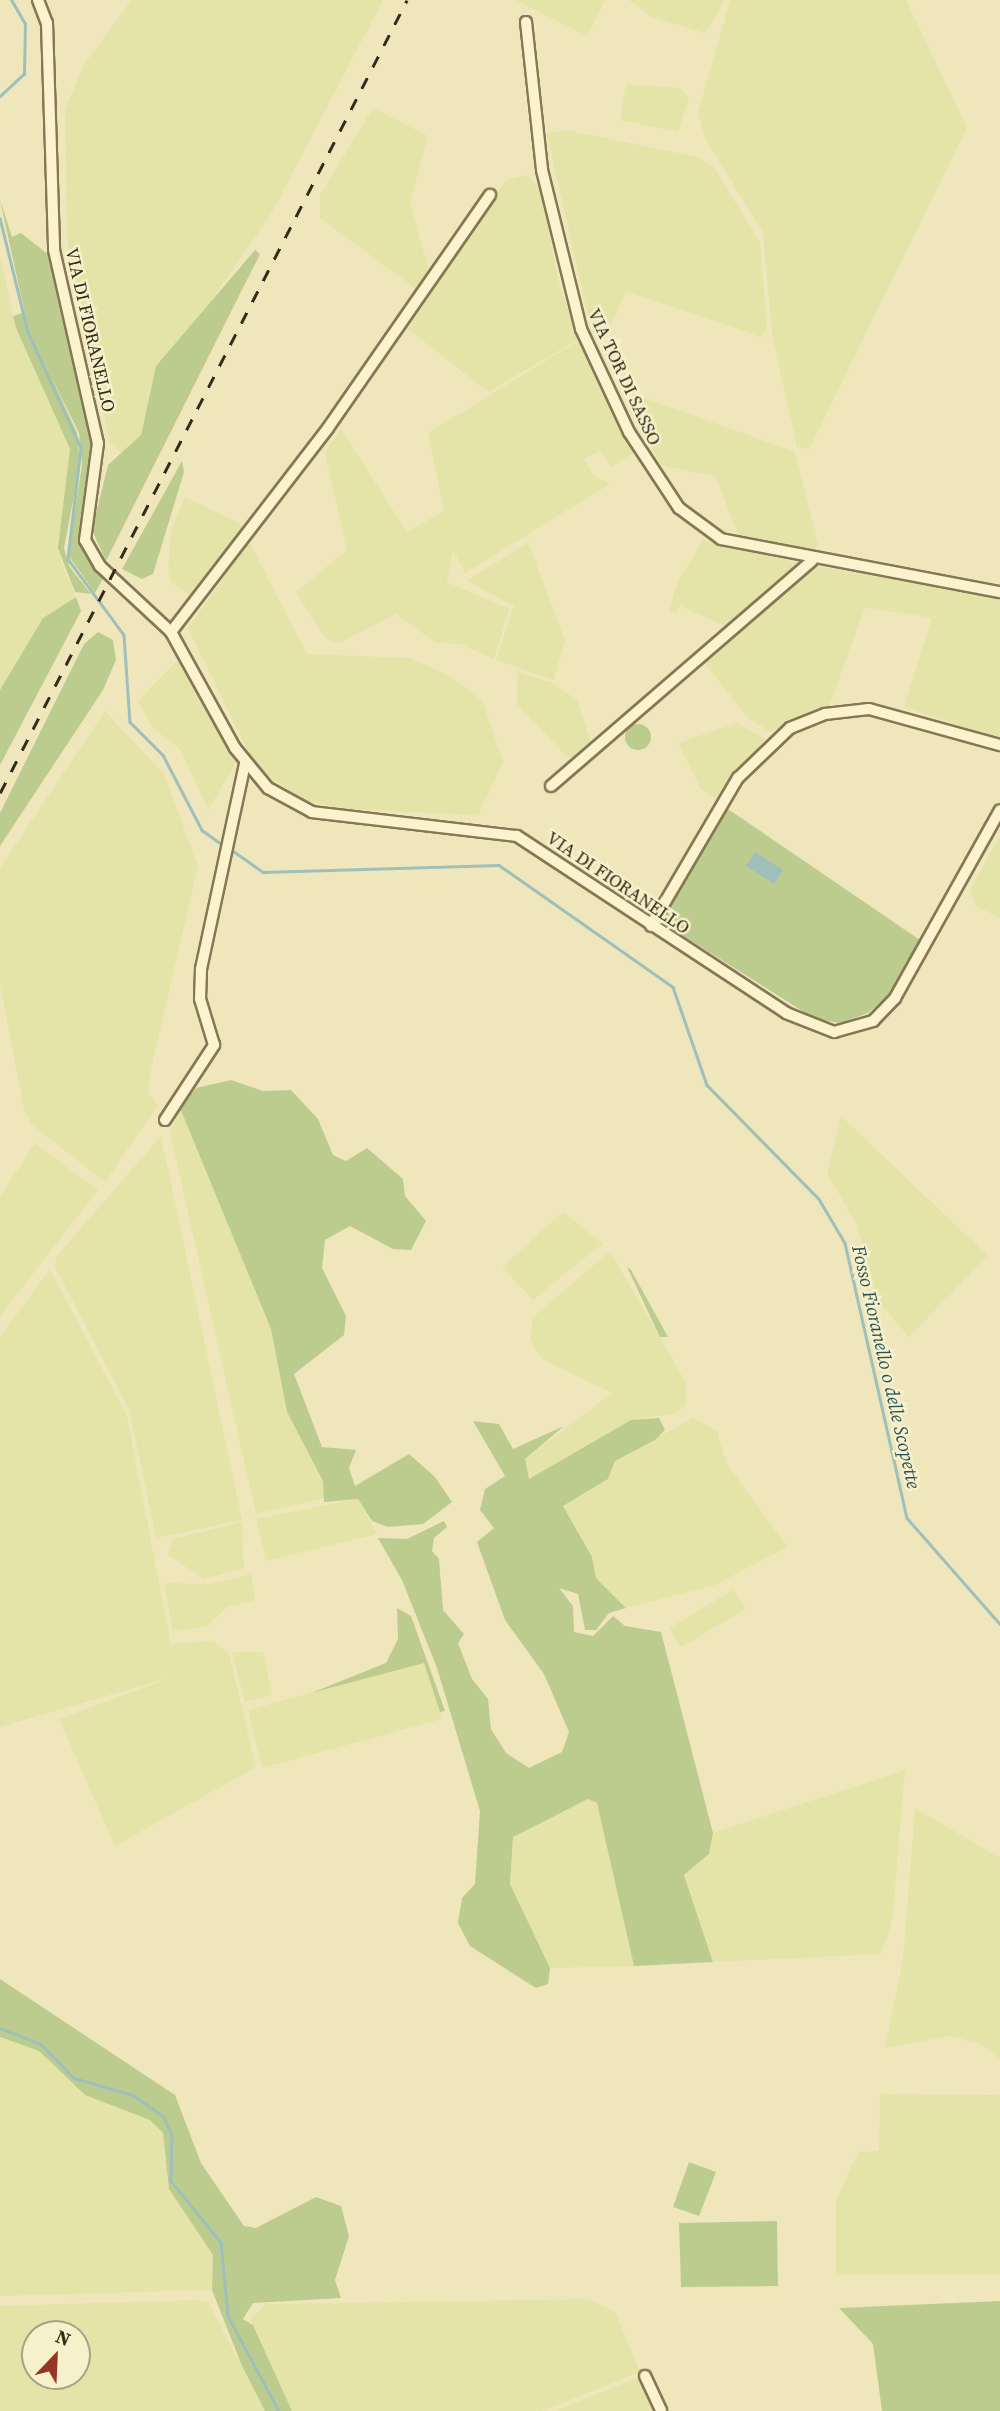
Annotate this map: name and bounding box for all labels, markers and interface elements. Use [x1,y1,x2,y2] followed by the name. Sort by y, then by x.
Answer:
[61,246,119,414] street label: VIA DI FIORANELLO
[583,305,665,449] street label: VIA TOR DI SASSO
[542,827,694,939] street label: VIA DI FIORANELLO
[847,1243,925,1491] water label: Fosso Fioranello o delle Scopette
[21,2320,91,2390] north arrow
[52,2323,75,2352] text: N

